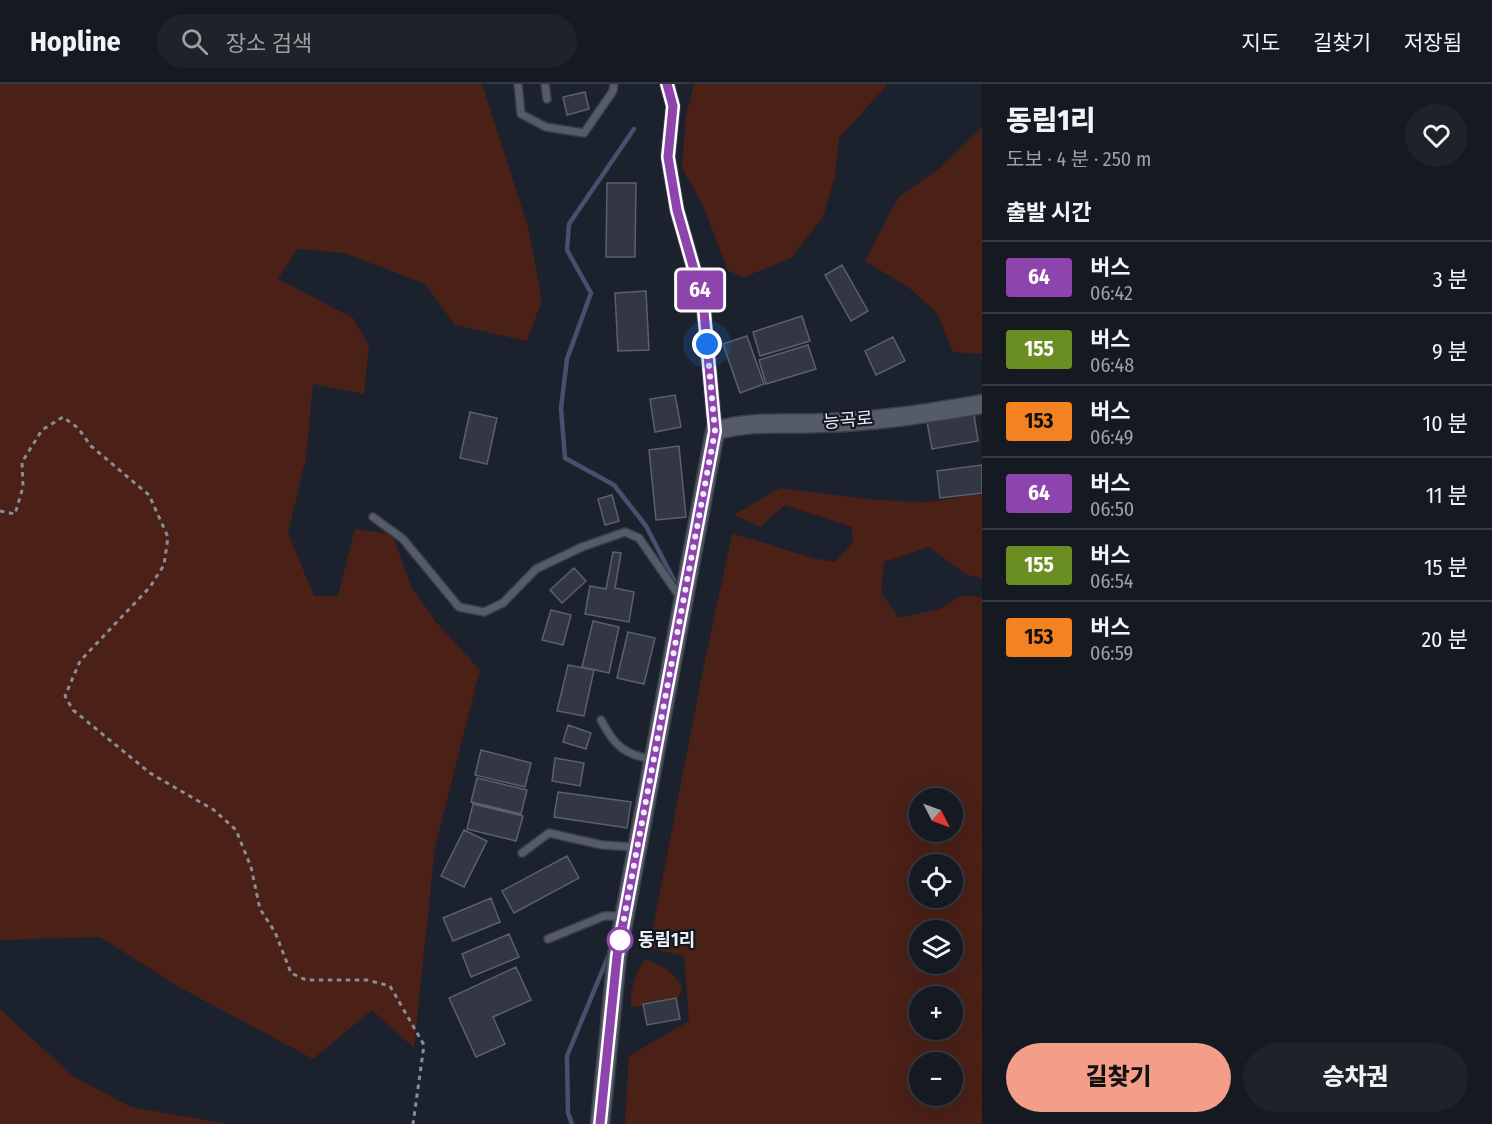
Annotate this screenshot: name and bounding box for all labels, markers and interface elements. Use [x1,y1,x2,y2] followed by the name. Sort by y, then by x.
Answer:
[157,14,577,68] search box
[30,25,121,58] text: Hopline
[178,25,211,58] icon: search
[226,30,312,57] text: 장소 검색
[1241,30,1280,56] text: 지도
[1313,30,1371,56] text: 길찾기
[1404,30,1462,56] text: 저장됨
[1006,104,1095,137] text: 동림1리
[1405,104,1468,167] button: heart
[1006,147,1151,171] text: 도보 · 4 분 · 250 m
[1006,199,1092,226] text: 출발 시간
[1090,254,1130,281] text: 버스
[1028,264,1050,290] text: 64
[1433,266,1468,293] text: 3 분
[673,270,727,310] line badge: 64
[689,277,711,303] text: 64
[1090,281,1133,305] text: 06:42
[1090,326,1130,353] text: 버스
[692,329,722,359] your location
[1024,336,1054,362] text: 155
[1432,338,1468,365] text: 9 분
[1090,353,1134,377] text: 06:48
[1090,398,1130,425] text: 버스
[822,407,874,433] street label: 능곡로
[1025,408,1053,434] text: 153
[1423,410,1468,437] text: 10 분
[1090,425,1134,449] text: 06:49
[1090,470,1130,497] text: 버스
[1028,480,1050,506] text: 64
[1426,482,1468,509] text: 11 분
[1090,497,1134,521] text: 06:50
[1090,542,1130,569] text: 버스
[1024,552,1054,578] text: 155
[1424,554,1468,581] text: 15 분
[1090,569,1134,593] text: 06:54
[1090,614,1130,641] text: 버스
[1025,624,1053,650] text: 153
[1421,626,1468,653] text: 20 분
[1090,641,1133,665] text: 06:59
[909,788,963,842] north arrow
[909,788,963,1106] map controls
[909,854,963,908] button: locate
[909,920,963,974] button: layers
[607,927,633,953] marker: 동림1리
[638,929,695,951] place label: 동림1리
[909,986,963,1040] button: +
[1006,1043,1231,1112] button: 길찾기
[1243,1043,1468,1112] button: 승차권
[909,1052,963,1106] button: −

